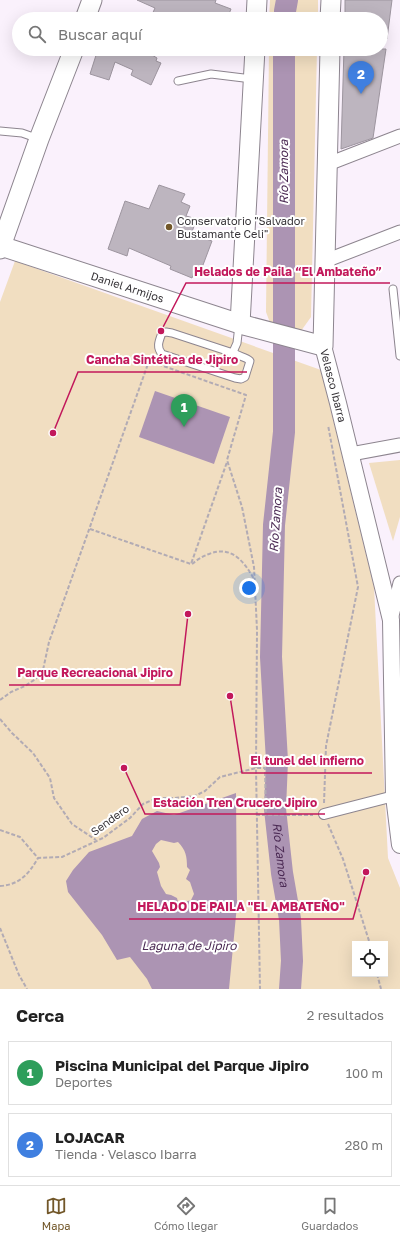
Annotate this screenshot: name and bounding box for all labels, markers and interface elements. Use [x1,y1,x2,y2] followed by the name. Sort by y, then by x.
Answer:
[12,12,388,56] search box
[26,23,48,45] icon: search
[58,25,142,43] text: Buscar aquí
[348,61,374,94] pin: 2
[276,138,291,204] water label: Río Zamora
[177,214,305,240] place label: Conservatorio "Salvador Bustamante Celi"
[164,222,174,232] marker: Conservatorio "Salvador Bustamante Celi"
[186,259,390,283] callout: Helados de Paila “El Ambateño”
[194,264,382,279] text: Helados de Paila “El Ambateño”
[89,269,166,305] street label: Daniel Armijos
[318,347,349,424] street label: Velasco Ibarra
[78,348,247,372] callout: Cancha Sintética de Jipiro
[86,352,238,367] text: Cancha Sintética de Jipiro
[171,394,197,427] pin: 1
[266,486,285,553] water label: Río Zamora
[239,578,259,598] your location
[9,661,180,685] callout: Parque Recreacional Jipiro
[17,665,173,680] text: Parque Recreacional Jipiro
[242,749,372,773] callout: El tunel del infierno
[250,753,364,768] text: El tunel del infierno
[145,790,325,814] callout: Estación Tren Crucero Jipiro
[153,795,317,810] text: Estación Tren Crucero Jipiro
[88,801,132,838] street label: Sendero
[270,822,293,889] water label: Río Zamora
[129,895,353,919] callout: HELADO DE PAILA "EL AMBATEÑO"
[137,899,345,914] text: HELADO DE PAILA "EL AMBATEÑO"
[141,938,237,953] water label: Laguna de Jipiro
[352,941,388,977] map controls
[352,941,388,977] button: locate
[16,1005,64,1026] text: Cerca
[307,1007,384,1023] text: 2 resultados
[55,1056,309,1074] text: Piscina Municipal del Parque Jipiro
[27,1065,33,1081] text: 1
[346,1065,383,1081] text: 100 m
[55,1074,112,1090] text: Deportes
[55,1128,125,1146] text: LOJACAR
[26,1137,34,1153] text: 2
[345,1137,383,1153] text: 280 m
[55,1146,197,1162] text: Tienda · Velasco Ibarra
[42,1195,70,1232] tab: Mapa
[154,1195,218,1232] tab: Cómo llegar
[301,1195,358,1232] tab: Guardados

